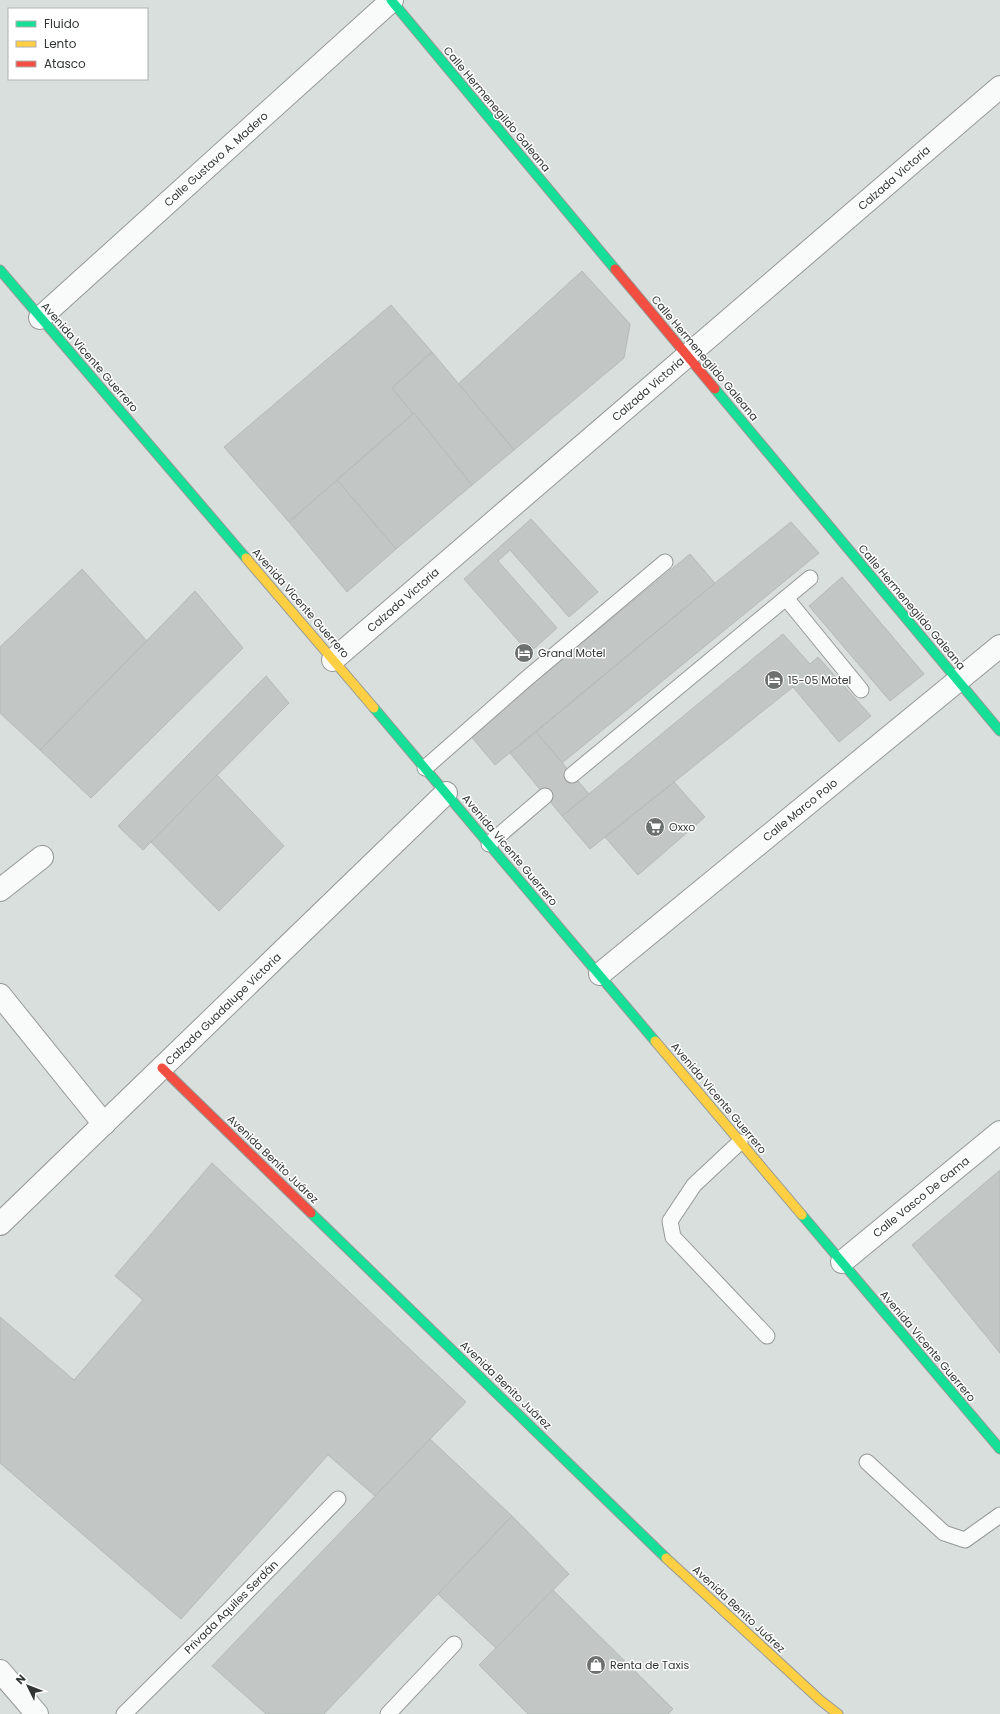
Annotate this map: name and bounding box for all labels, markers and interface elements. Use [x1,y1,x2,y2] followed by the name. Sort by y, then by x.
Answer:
[8,8,148,80] legend
[44,15,80,32] text: Fluido
[44,35,77,52] text: Lento
[440,43,554,175] street label: Calle Hermenegildo Galeana
[44,55,86,72] text: Atasco
[160,108,272,210] street label: Calle Gustavo A. Madero
[854,142,934,214] street label: Calzada Victoria
[648,292,762,424] street label: Calle Hermenegildo Galeana
[38,299,142,415] street label: Avenida Vicente Guerrero
[608,353,688,425] street label: Calzada Victoria
[855,541,969,673] street label: Calle Hermenegildo Galeana
[249,545,353,661] street label: Avenida Vicente Guerrero
[363,564,443,636] street label: Calzada Victoria
[513,642,535,664] hotel icon: Grand Motel
[538,645,606,661] place label: Grand Motel
[763,669,785,691] hotel icon: 15-05 Motel
[788,672,851,688] place label: 15-05 Motel
[759,775,841,845] street label: Calle Marco Polo
[459,791,561,909] street label: Avenida Vicente Guerrero
[644,816,666,838] supermarket icon: Oxxo
[669,819,695,835] place label: Oxxo
[161,949,285,1069] street label: Calzada Guadalupe Victoria
[668,1039,770,1157] street label: Avenida Vicente Guerrero
[224,1111,322,1207] street label: Avenida Benito Juárez
[869,1153,973,1241] street label: Calle Vasco De Gama
[877,1287,979,1405] street label: Avenida Vicente Guerrero
[457,1337,555,1433] street label: Avenida Benito Juárez
[181,1557,281,1657] street label: Privada Aquiles Serdán
[689,1562,789,1656] street label: Avenida Benito Juárez
[585,1654,607,1676] shop icon: Renta de Taxis
[610,1657,689,1673] place label: Renta de Taxis
[8,1666,48,1706] north arrow
[12,1671,29,1688] text: N

